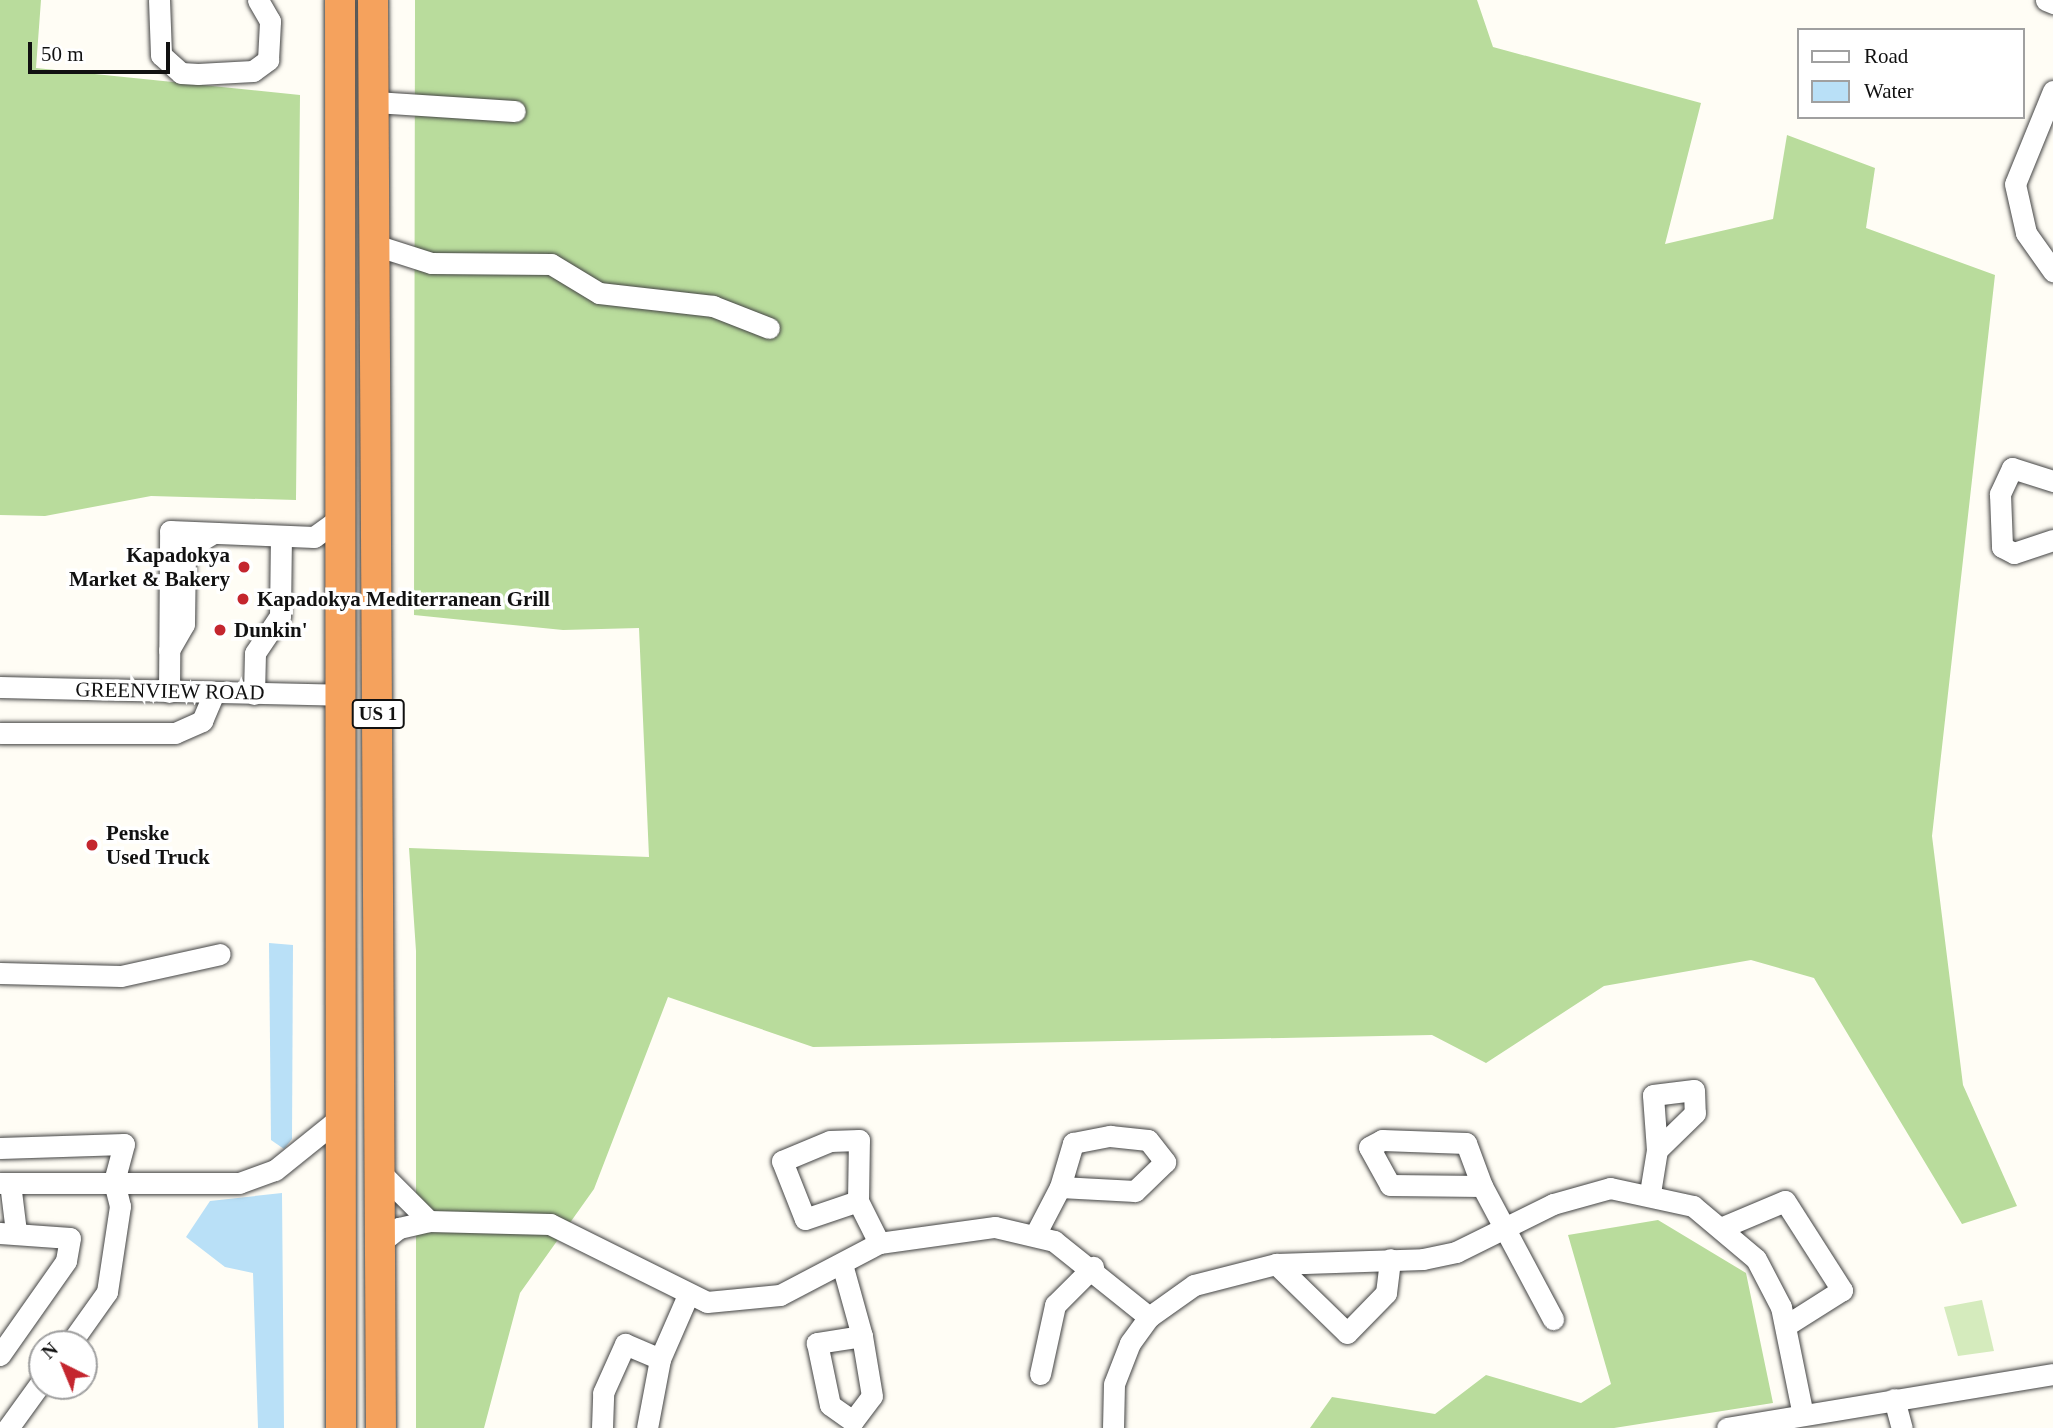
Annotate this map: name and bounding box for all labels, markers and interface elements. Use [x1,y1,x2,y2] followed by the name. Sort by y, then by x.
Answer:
[32,28,173,72] scale bar
[1798,28,2025,119] legend
[41,42,84,66] text: 50 m
[1864,44,1908,68] text: Road
[1864,79,1914,103] text: Water
[69,542,230,592] place label: Kapadokya Market & Bakery
[236,559,252,575] marker: Kapadokya Market & Bakery
[257,586,550,612] place label: Kapadokya Mediterranean Grill
[235,591,251,607] marker: Kapadokya Mediterranean Grill
[234,617,308,643] place label: Dunkin'
[212,622,228,638] marker: Dunkin'
[75,677,265,705] street label: GREENVIEW ROAD
[350,698,406,730] road number: US 1
[106,820,210,870] place label: Penske Used Truck
[84,837,100,853] marker: Penske Used Truck
[28,1330,98,1400] north arrow
[38,1338,62,1363] text: N

